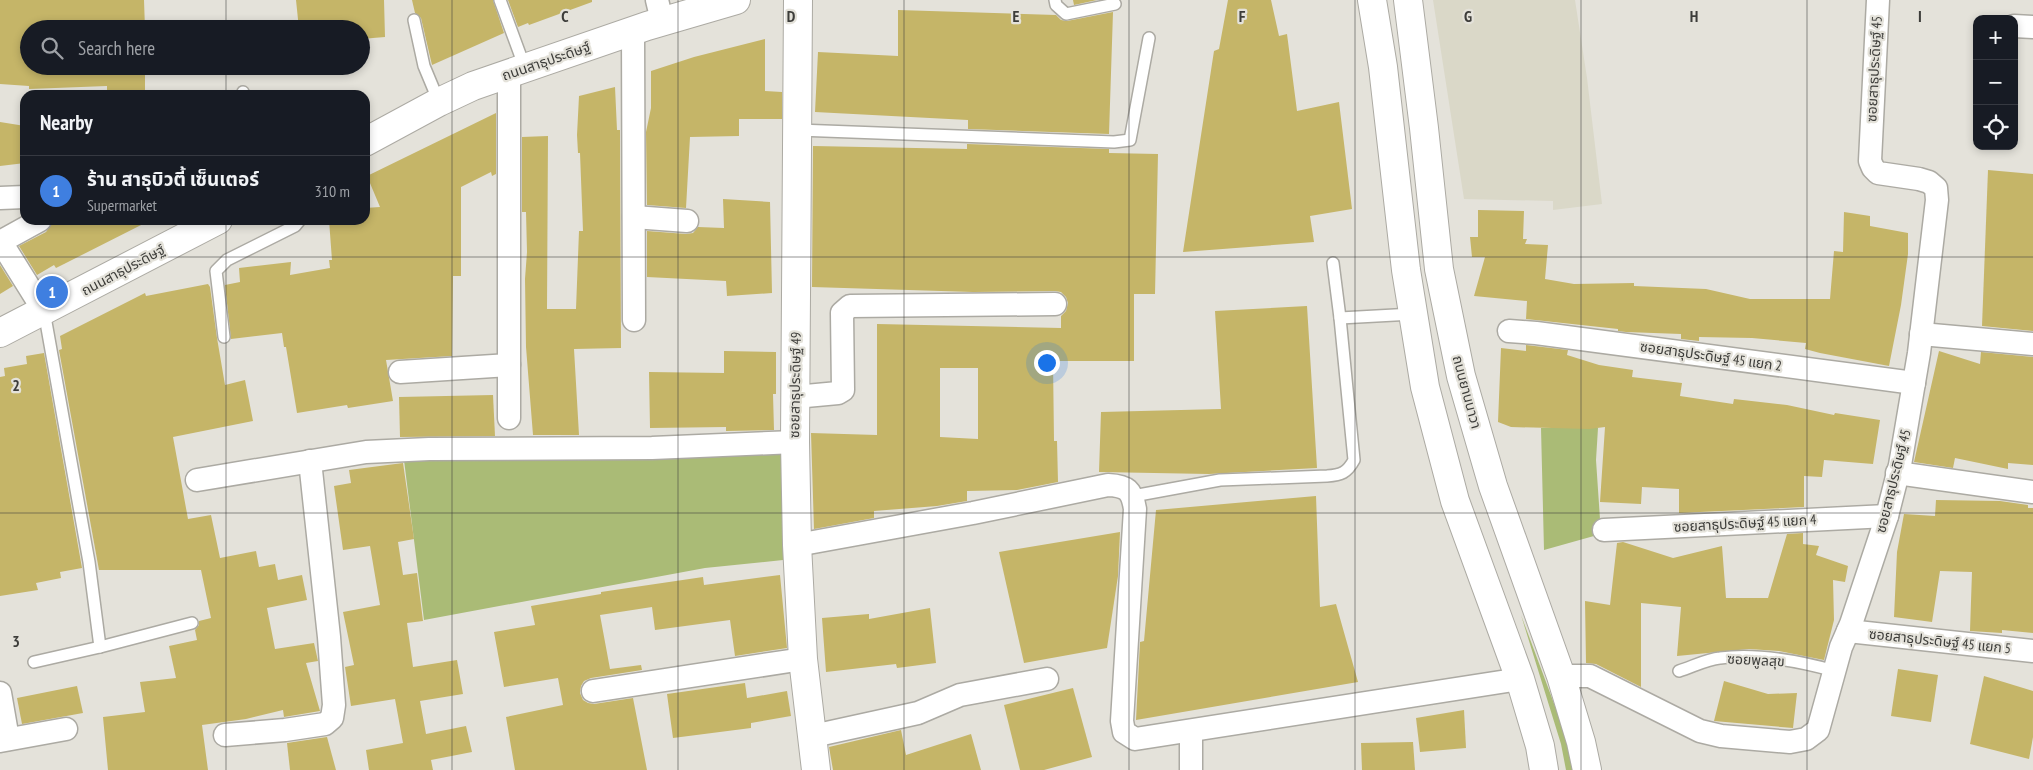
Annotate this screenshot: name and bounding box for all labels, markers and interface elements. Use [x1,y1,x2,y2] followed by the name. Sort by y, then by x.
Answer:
[561,6,569,26] text: C
[787,6,796,26] text: D
[1013,6,1020,26] text: E
[1239,6,1246,26] text: F
[1464,6,1472,26] text: G
[1690,6,1698,26] text: H
[1918,6,1922,26] text: I
[1862,15,1886,123] street label: ซอยสาธุประดิษฐ์ 45
[1973,15,2018,150] map controls
[1973,15,2018,60] button: +
[20,20,370,75] search box
[38,34,66,62] icon: search
[78,36,155,60] text: Search here
[499,37,593,85] street label: ถนนสาธุประดิษฐ์
[1973,60,2018,105] button: −
[1973,105,2018,150] button: locate
[40,109,93,136] text: Nearby
[87,167,259,191] text: ร้าน สาธุบิวตี้ เซ็นเตอร์
[52,181,60,201] text: 1
[315,181,350,201] text: 310 m
[87,195,157,215] text: Supermarket
[78,240,168,300] street label: ถนนสาธุประดิษฐ์
[36,273,68,311] pin: 1
[785,332,805,438] street label: ซอยสาธุประดิษฐ์ 49
[1639,337,1783,375] street label: ซอยสาธุประดิษฐ์ 45 แยก 2
[1034,350,1060,376] your location
[1449,353,1485,431] street label: ถนนยานนาวา
[12,375,20,395] text: 2
[1871,427,1915,535] street label: ซอยสาธุประดิษฐ์ 45
[1673,510,1817,536] street label: ซอยสาธุประดิษฐ์ 45 แยก 4
[1868,625,2012,657] street label: ซอยสาธุประดิษฐ์ 45 แยก 5
[12,631,20,651] text: 3
[1727,650,1785,670] street label: ซอยพูลสุข

